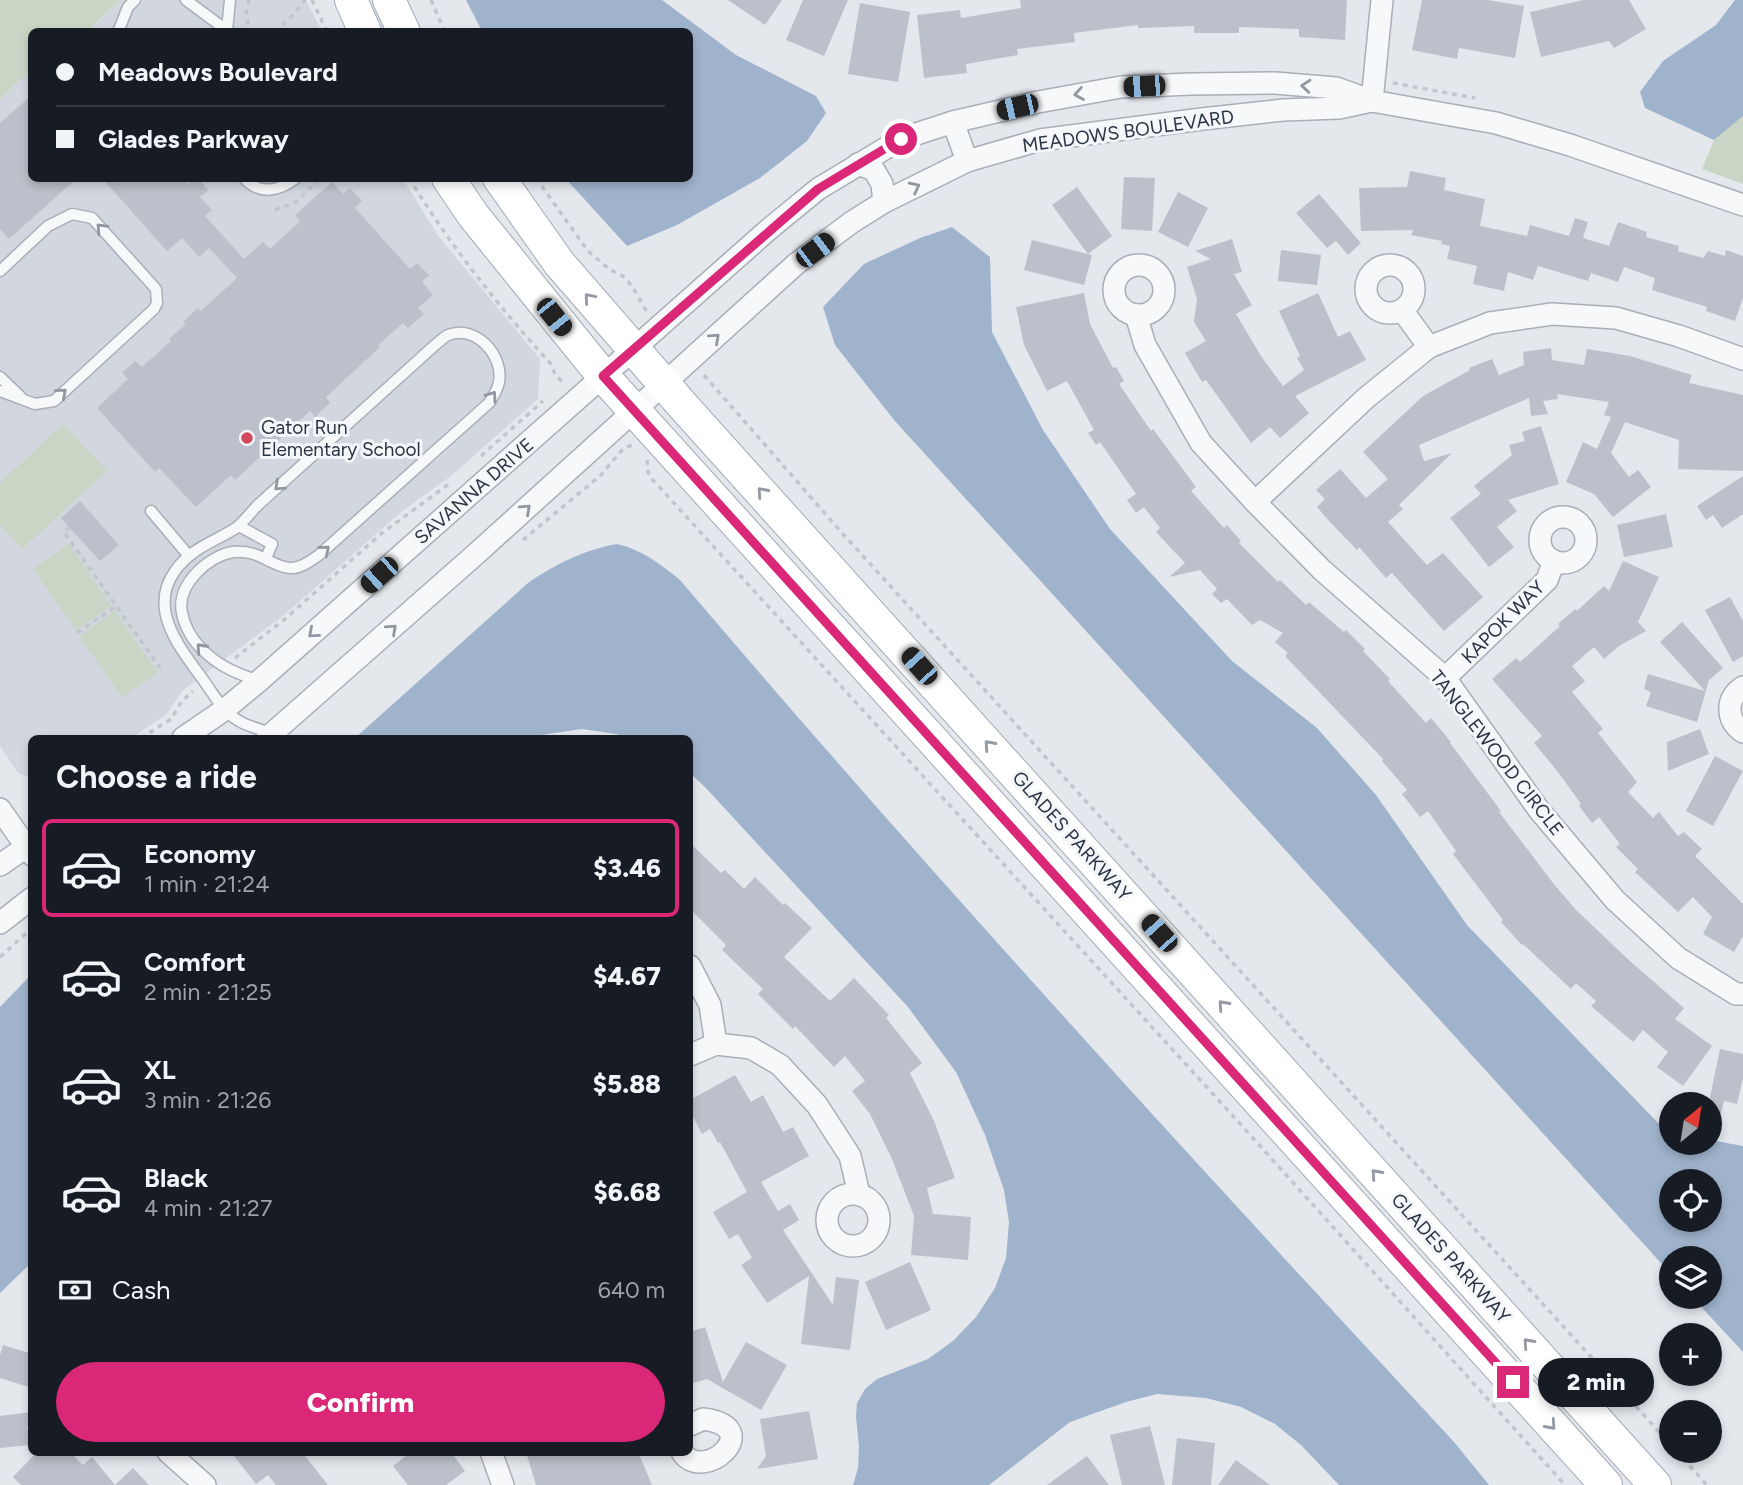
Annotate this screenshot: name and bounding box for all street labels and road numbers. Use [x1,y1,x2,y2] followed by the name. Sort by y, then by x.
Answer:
[1021,105,1235,157] street label: MEADOWS BOULEVARD
[410,433,538,549] street label: SAVANNA DRIVE
[1457,575,1550,668] street label: KAPOK WAY
[1425,666,1569,840] street label: TANGLEWOOD CIRCLE
[1008,766,1137,906] street label: GLADES PARKWAY
[1387,1188,1516,1328] street label: GLADES PARKWAY

